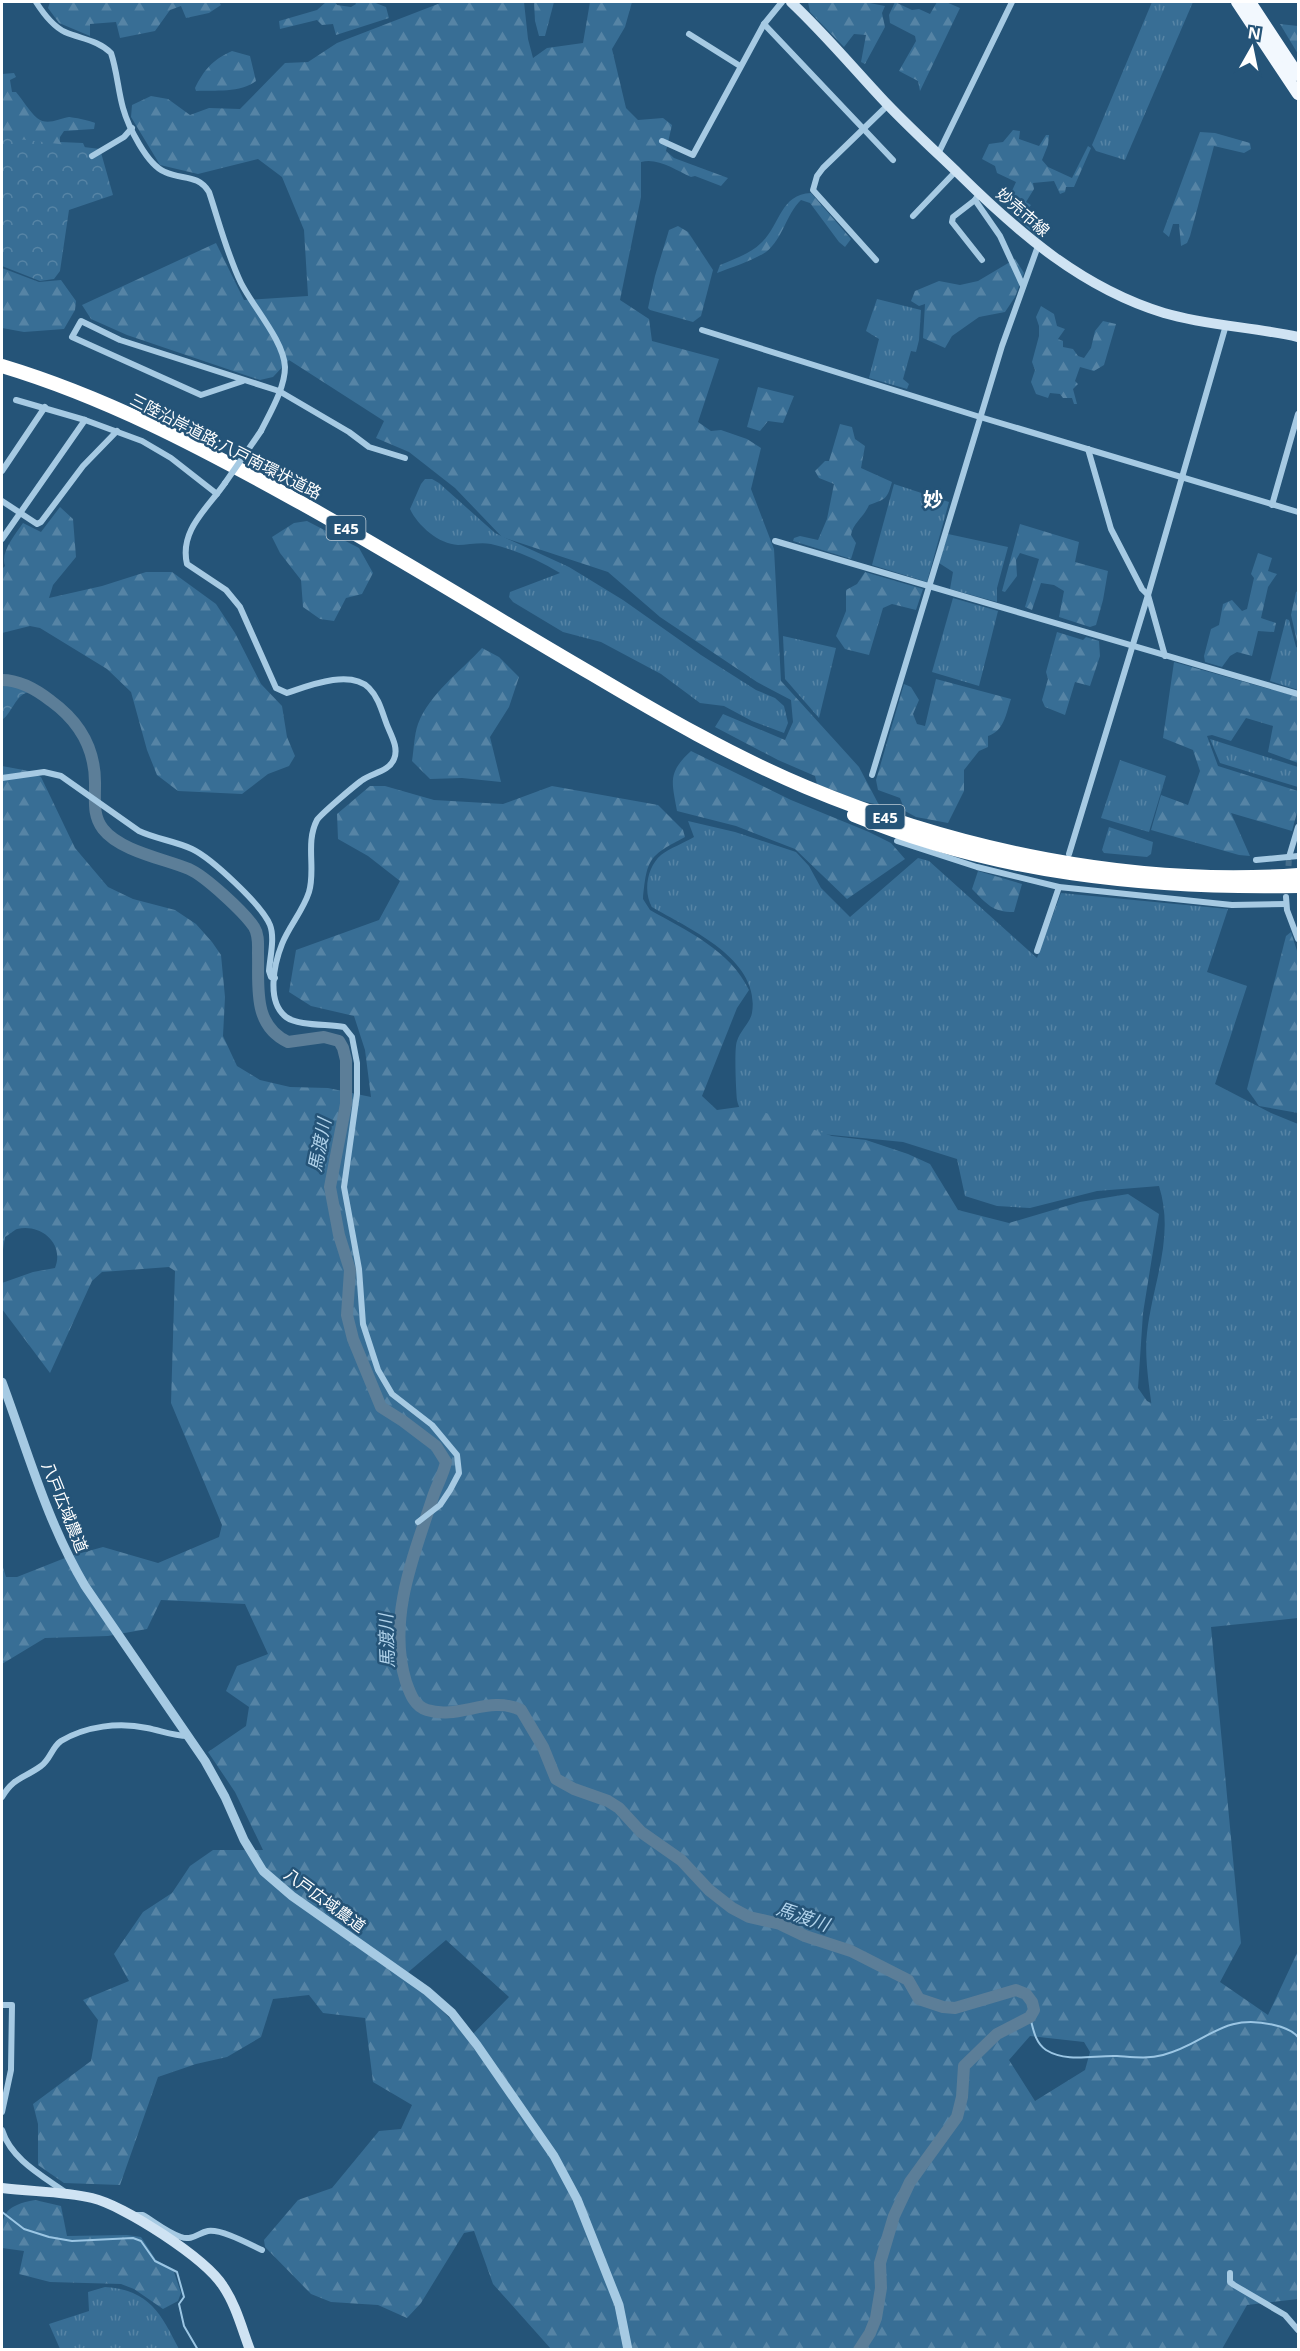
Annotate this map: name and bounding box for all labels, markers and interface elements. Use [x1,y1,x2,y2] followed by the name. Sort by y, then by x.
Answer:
[1222,18,1282,78] north arrow
[1246,21,1262,45] text: N
[992,183,1054,241] street label: 妙売市線
[126,388,326,504] street label: 三陸沿岸道路;八戸南環状道路
[923,486,943,513] district label: 妙
[326,516,366,540] road number: E45
[866,805,904,829] road number: E45
[302,1114,336,1174] water label: 馬渡川
[37,1458,93,1556] street label: 八戸広域農道
[373,1612,399,1668] water label: 馬渡川
[280,1863,370,1937] street label: 八戸広域農道
[774,1896,834,1937] water label: 馬渡川

